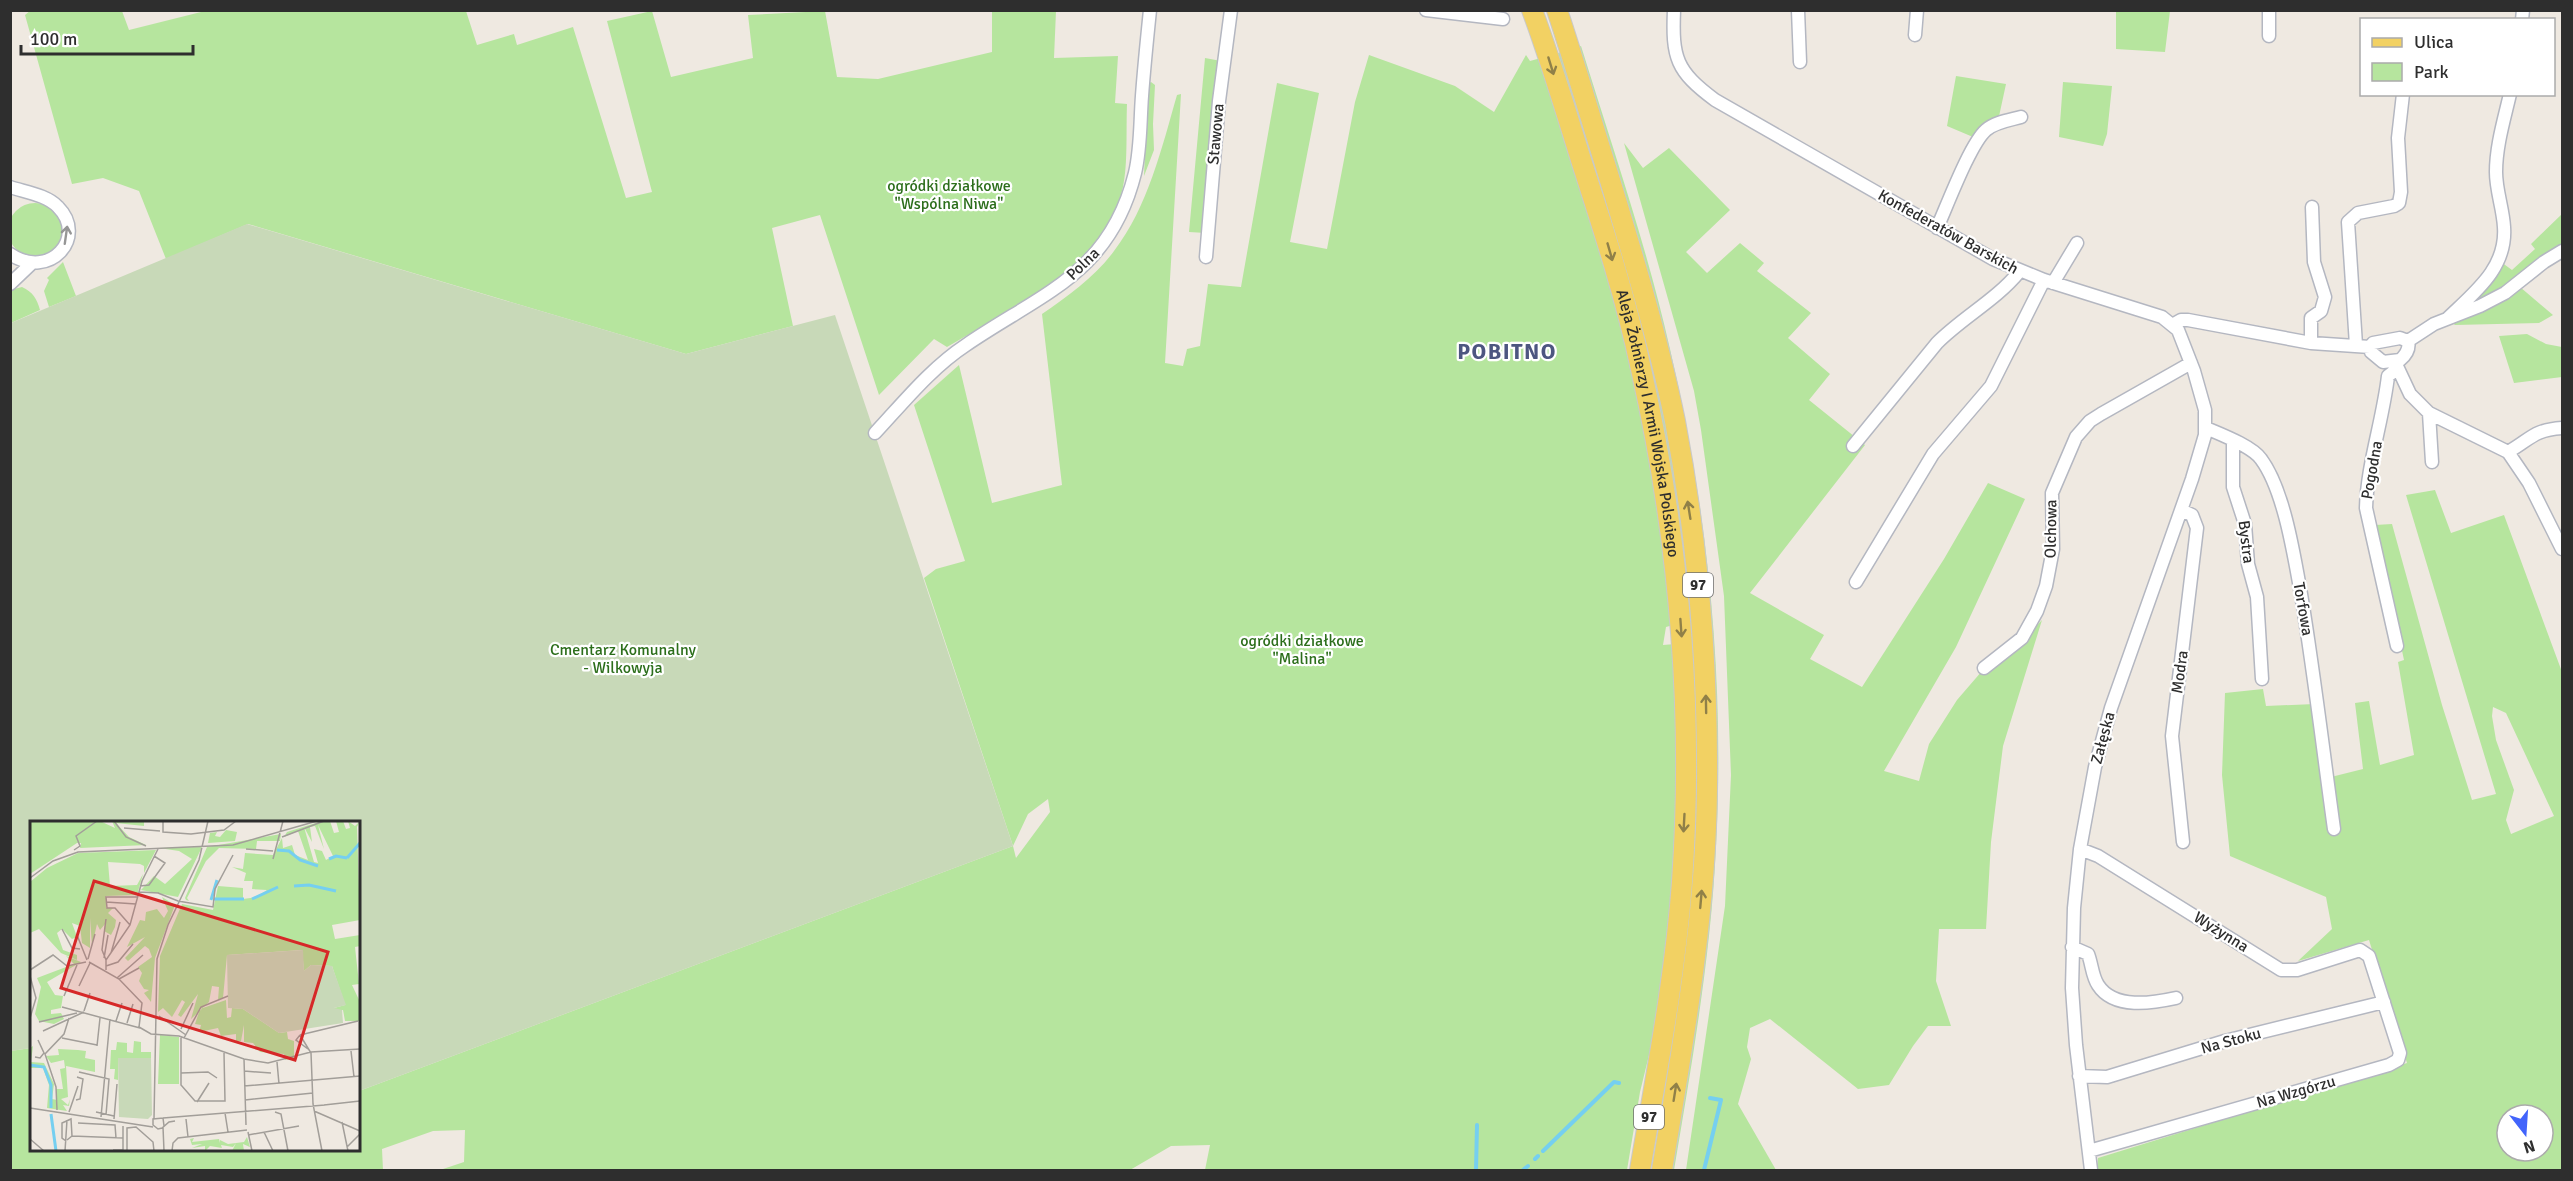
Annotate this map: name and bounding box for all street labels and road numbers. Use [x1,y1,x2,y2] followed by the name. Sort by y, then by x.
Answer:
[1203,103,1229,165] street label: Stawowa
[1874,185,2022,279] street label: Konfederatów Barskich
[1062,243,1104,285] street label: Polna
[1612,287,1683,558] street label: Aleja Żołnierzy I Armii Wojska Polskiego
[2357,439,2387,501] street label: Pogodna
[2040,499,2062,559] street label: Olchowa
[2233,519,2259,565] street label: Bystra
[1683,573,1713,597] road number: 97
[2288,581,2318,637] street label: Torfowa
[2167,649,2193,695] street label: Modra
[2086,710,2120,766] street label: Załęska
[2190,907,2252,957] street label: Wyżynna
[2199,1023,2263,1059] street label: Na Stoku
[2254,1071,2338,1113] street label: Na Wzgórzu
[1634,1105,1664,1129] road number: 97

